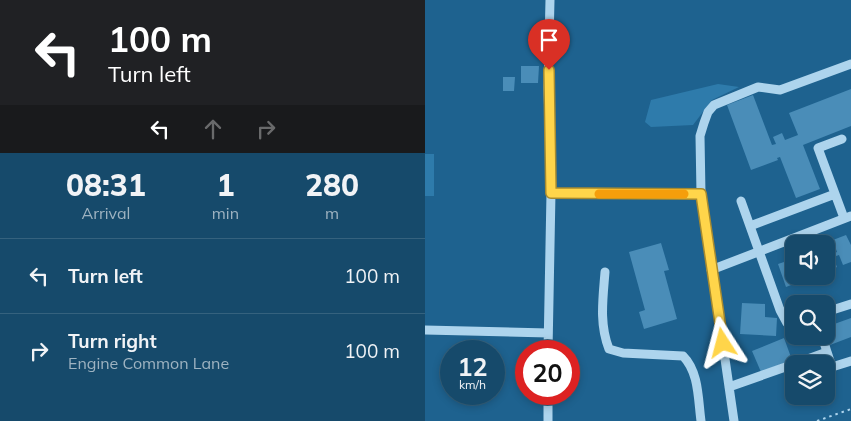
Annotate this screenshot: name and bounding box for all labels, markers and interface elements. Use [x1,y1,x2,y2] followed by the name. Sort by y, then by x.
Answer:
[108,17,212,61] text: 100 m
[528,19,570,70] pin
[25,20,90,85] icon: left
[535,26,563,54] icon: arrive
[108,60,191,88] text: Turn left
[146,115,174,143] icon: left
[199,115,227,143] icon: ahead
[252,115,280,143] icon: right
[66,166,146,204] text: 08:31
[216,166,234,204] text: 1
[305,166,359,204] text: 280
[81,203,130,223] text: Arrival
[212,203,239,223] text: min
[325,203,339,223] text: m
[785,235,835,405] map controls
[785,235,835,285] button: sound
[25,262,53,290] icon: left
[68,264,143,288] text: Turn left
[344,264,400,288] text: 100 m
[785,295,835,345] button: search
[696,316,748,368] position arrow
[68,329,157,353] text: Turn right
[25,337,53,365] icon: right
[344,339,400,363] text: 100 m
[515,340,580,405] speed limit sign: 20
[457,351,488,382] text: 12
[68,353,229,373] text: Engine Common Lane
[785,355,835,405] button: layers
[459,377,486,392] text: km/h

